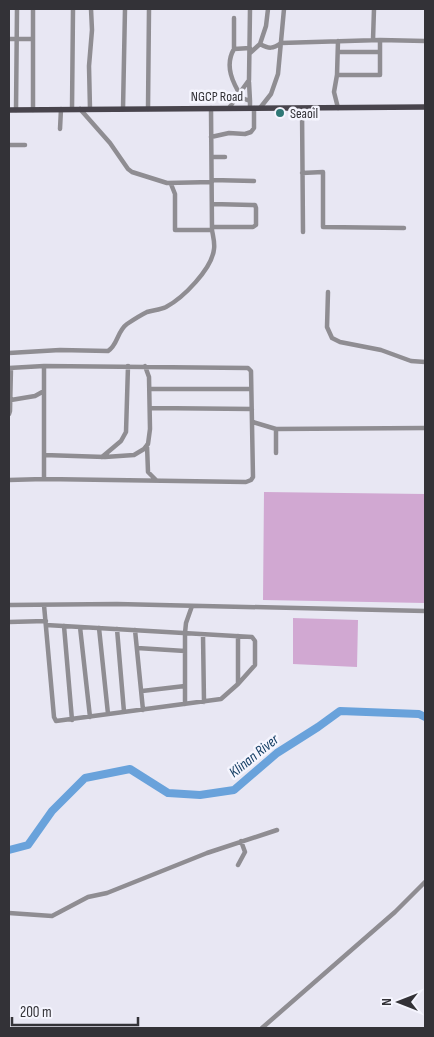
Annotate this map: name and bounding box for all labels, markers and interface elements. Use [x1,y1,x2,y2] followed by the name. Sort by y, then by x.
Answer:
[191,88,243,105] street label: NGCP Road
[290,105,318,122] place label: Seaoil
[274,107,286,119] marker: Seaoil
[225,730,283,782] water label: Klinan River
[374,977,424,1027] north arrow
[12,994,139,1026] scale bar
[378,998,395,1006] text: N
[20,1003,52,1022] text: 200 m

